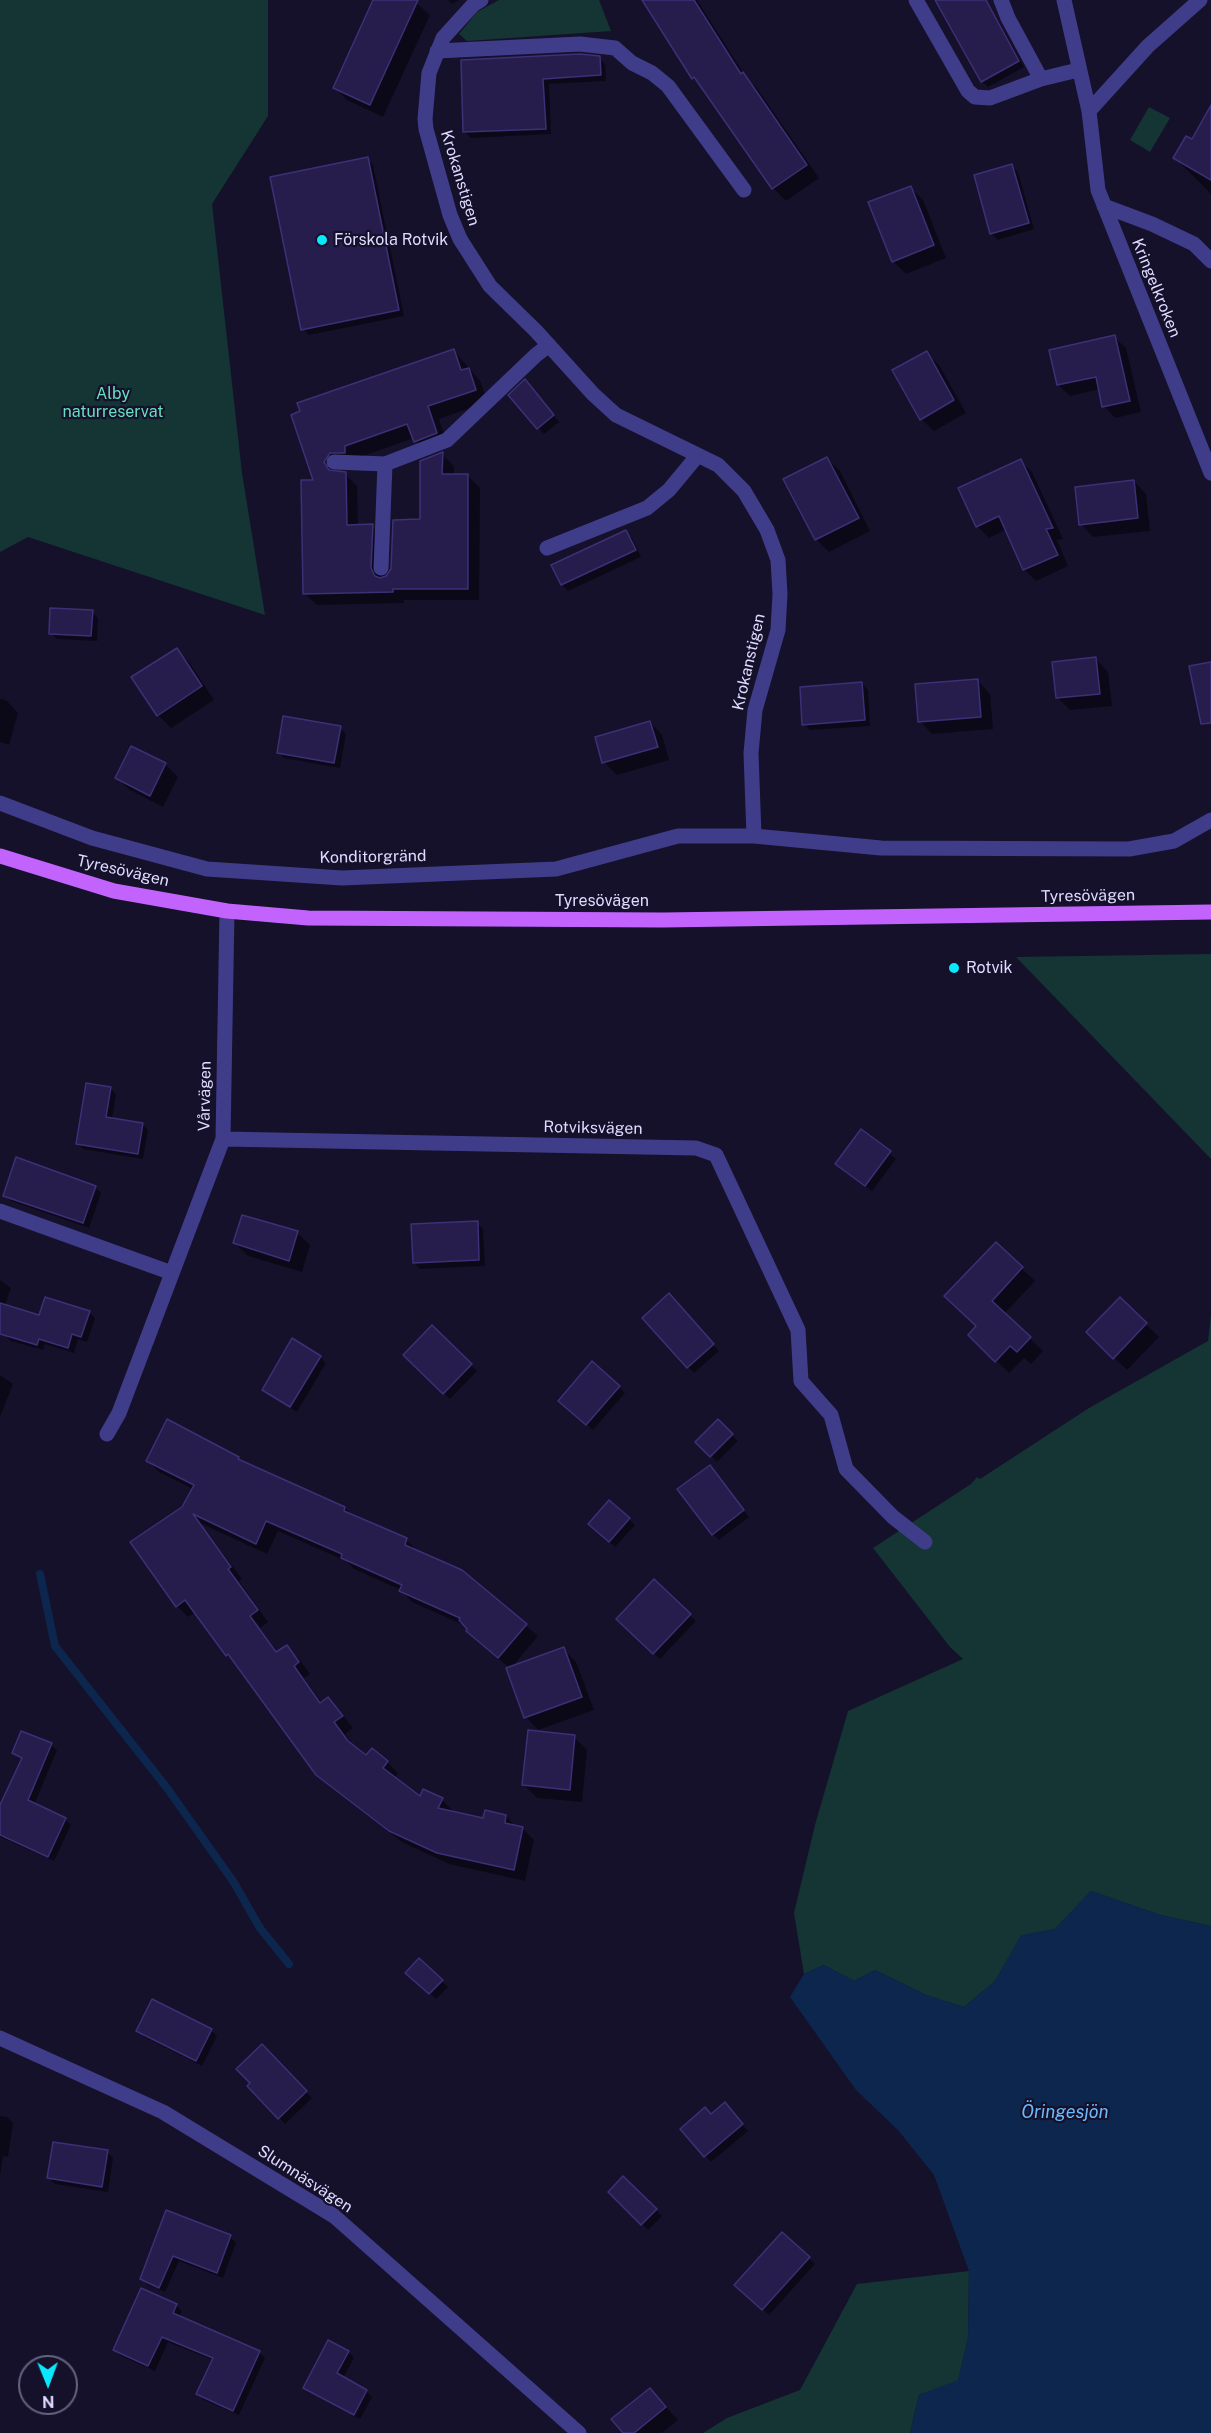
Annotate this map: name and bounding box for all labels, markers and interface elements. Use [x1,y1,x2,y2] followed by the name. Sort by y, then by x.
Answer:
[436,128,484,228] street label: Krokanstigen
[334,230,448,250] place label: Förskola Rotvik
[315,233,329,247] marker: Förskola Rotvik
[1127,236,1185,340] street label: Kringelkroken
[63,384,163,422] park label: Alby naturreservat
[729,612,769,712] street label: Krokanstigen
[319,846,427,868] street label: Konditorgränd
[75,851,171,891] street label: Tyresövägen
[1041,886,1135,906] street label: Tyresövägen
[555,891,649,911] street label: Tyresövägen
[966,958,1013,978] place label: Rotvik
[947,961,961,975] marker: Rotvik
[195,1061,215,1131] street label: Vårvägen
[543,1118,643,1138] street label: Rotviksvägen
[1021,2101,1109,2123] water label: Öringesjön
[254,2141,356,2217] street label: Slumnäsvägen
[18,2355,78,2415] north arrow
[42,2392,55,2411] text: N

